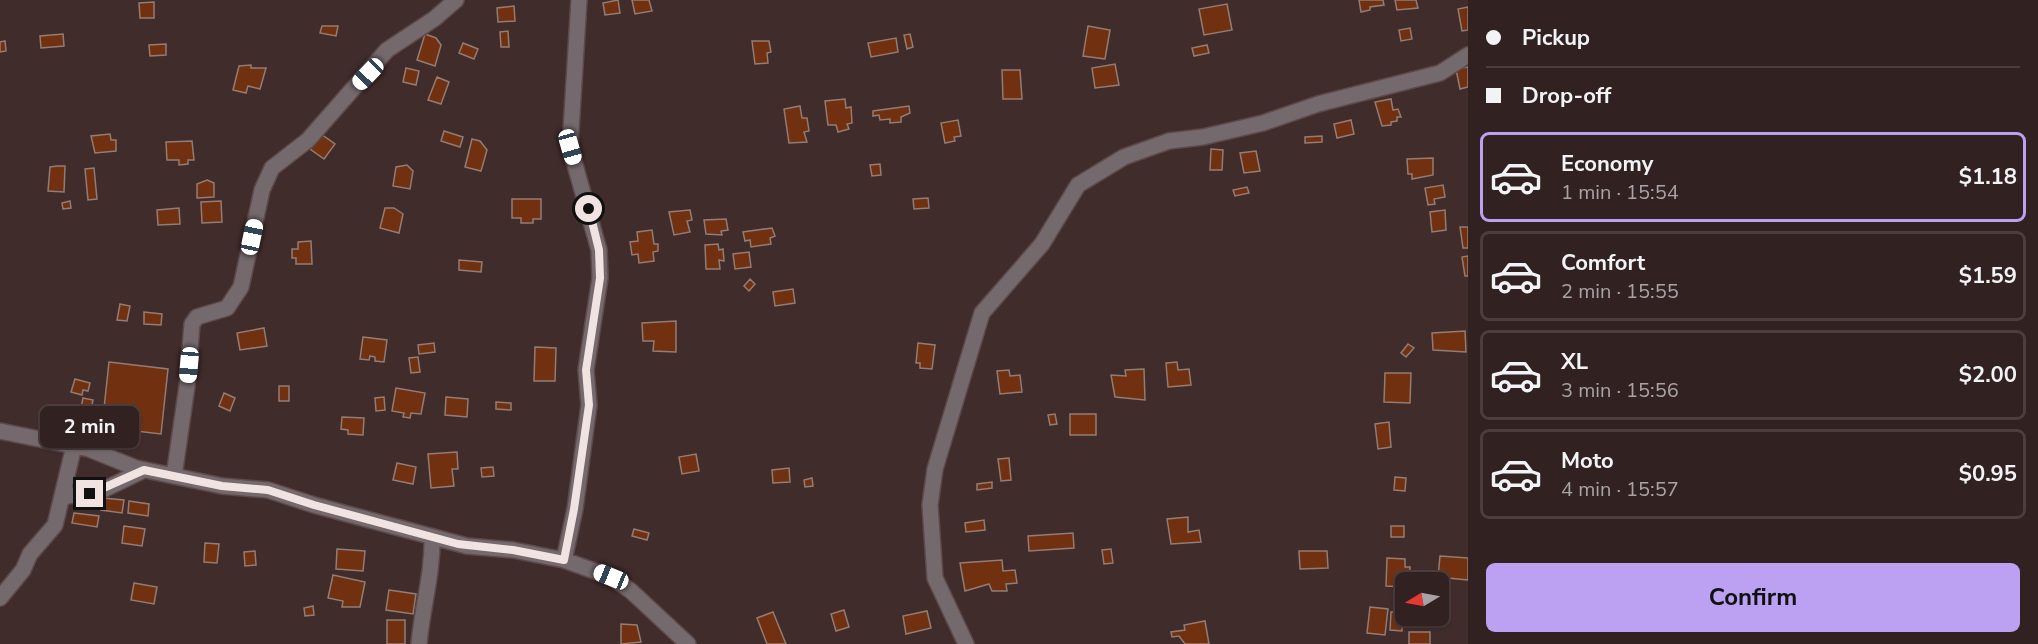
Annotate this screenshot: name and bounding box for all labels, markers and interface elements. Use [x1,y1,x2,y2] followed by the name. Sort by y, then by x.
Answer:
[1522,23,1590,53] text: Pickup
[349,55,387,93] car
[1522,81,1611,111] text: Drop-off
[556,127,584,167] car
[1561,149,1653,179] text: Economy
[1489,150,1543,204] icon: car
[1959,162,2017,192] text: $1.18
[1561,179,1679,206] text: 1 min · 15:54
[575,195,602,222] route start
[239,218,265,256] car
[1561,248,1645,278] text: Comfort
[1489,249,1543,303] icon: car
[1959,261,2017,291] text: $1.59
[1561,278,1679,305] text: 2 min · 15:55
[178,346,200,384] car
[1561,347,1588,377] text: XL
[1489,348,1543,402] icon: car
[1959,360,2017,390] text: $2.00
[1561,377,1679,404] text: 3 min · 15:56
[40,407,140,449] callout: 2 min
[64,413,115,440] text: 2 min
[1561,446,1614,476] text: Moto
[1489,447,1543,501] icon: car
[1959,459,2017,489] text: $0.95
[1561,476,1679,503] text: 4 min · 15:57
[76,480,103,507] route end
[591,562,631,592] car
[1486,563,2020,632] button: Confirm
[1395,572,1449,626] north arrow
[1395,572,1449,626] map controls

